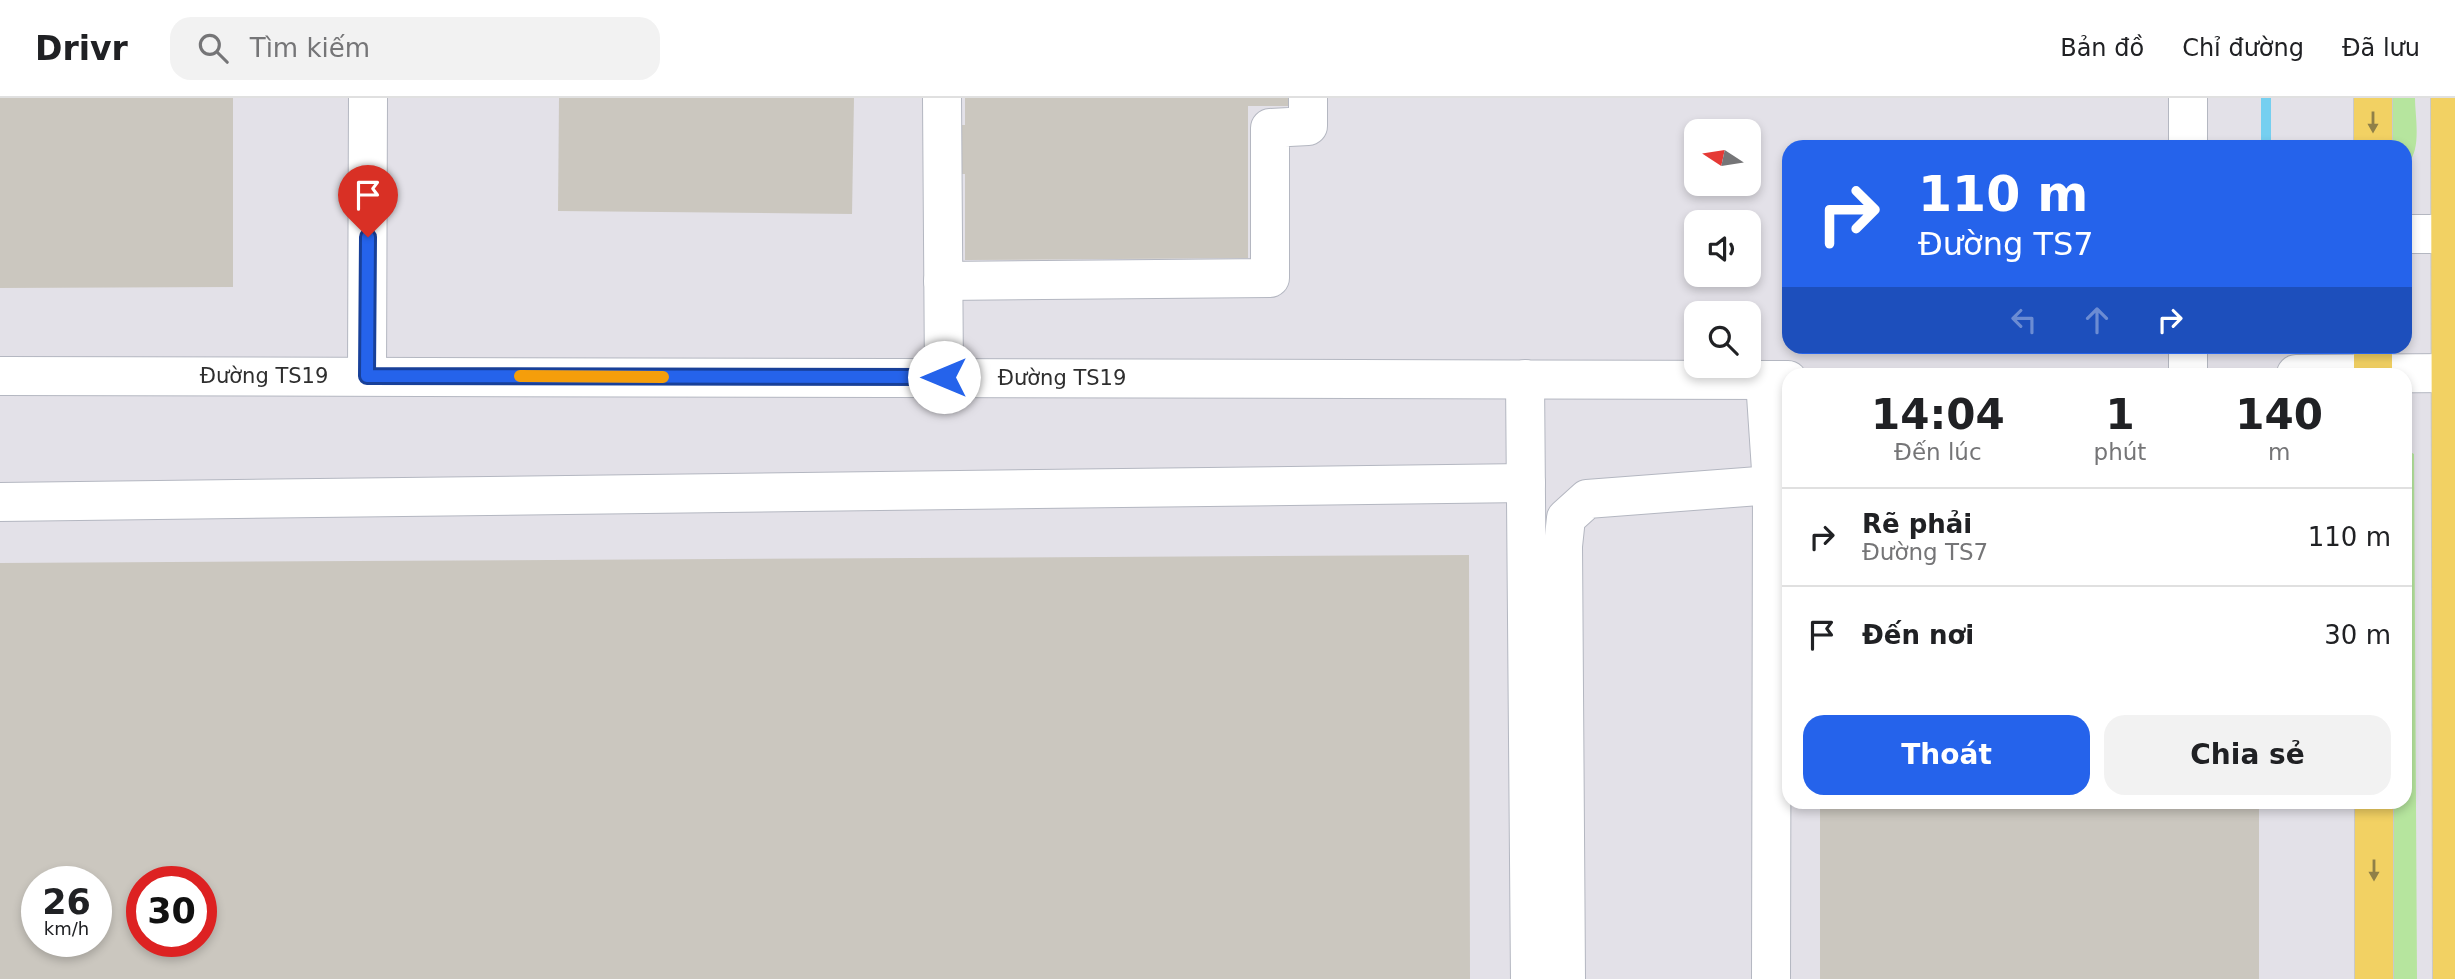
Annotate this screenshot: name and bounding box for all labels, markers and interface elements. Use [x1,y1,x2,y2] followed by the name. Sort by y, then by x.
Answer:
[170,17,660,80] search box
[35,29,128,68] text: Drivr
[194,29,232,67] icon: search
[250,33,370,63] text: Tìm kiếm
[2060,34,2144,62] text: Bản đồ
[2182,34,2304,62] text: Chỉ đường
[2342,34,2420,62] text: Đã lưu
[2367,112,2379,134] one-way arrow
[1684,119,1760,196] north arrow
[1684,119,1761,378] map controls
[338,165,398,237] pin
[1918,166,2088,223] text: 110 m
[1803,168,1894,259] icon: right
[349,176,387,214] icon: arrive
[1684,210,1761,287] button: sound
[1918,225,2094,263] text: Đường TS7
[1684,301,1761,378] button: search
[2005,301,2043,339] icon: left
[2078,301,2116,339] icon: ahead
[2151,301,2189,339] icon: right
[907,340,981,414] position arrow
[200,364,328,388] street label: Đường TS19
[998,366,1126,390] street label: Đường TS19
[1871,390,2005,439] text: 14:04
[2105,390,2135,439] text: 1
[2235,390,2323,439] text: 140
[1894,439,1982,465] text: Đến lúc
[2094,439,2146,465] text: phút
[2268,439,2290,465] text: m
[1862,509,1972,539] text: Rẽ phải
[1803,518,1841,556] icon: right
[2308,522,2391,552] text: 110 m
[1862,539,1988,565] text: Đường TS7
[1803,616,1841,654] icon: arrive
[1862,620,1974,650] text: Đến nơi
[2324,620,2391,650] text: 30 m
[1803,715,2090,795] button: Thoát
[2104,715,2391,795] button: Chia sẻ
[2368,859,2380,881] one-way arrow
[126,866,217,957] speed limit sign: 30
[42,882,91,922] text: 26
[44,918,89,939] text: km/h

